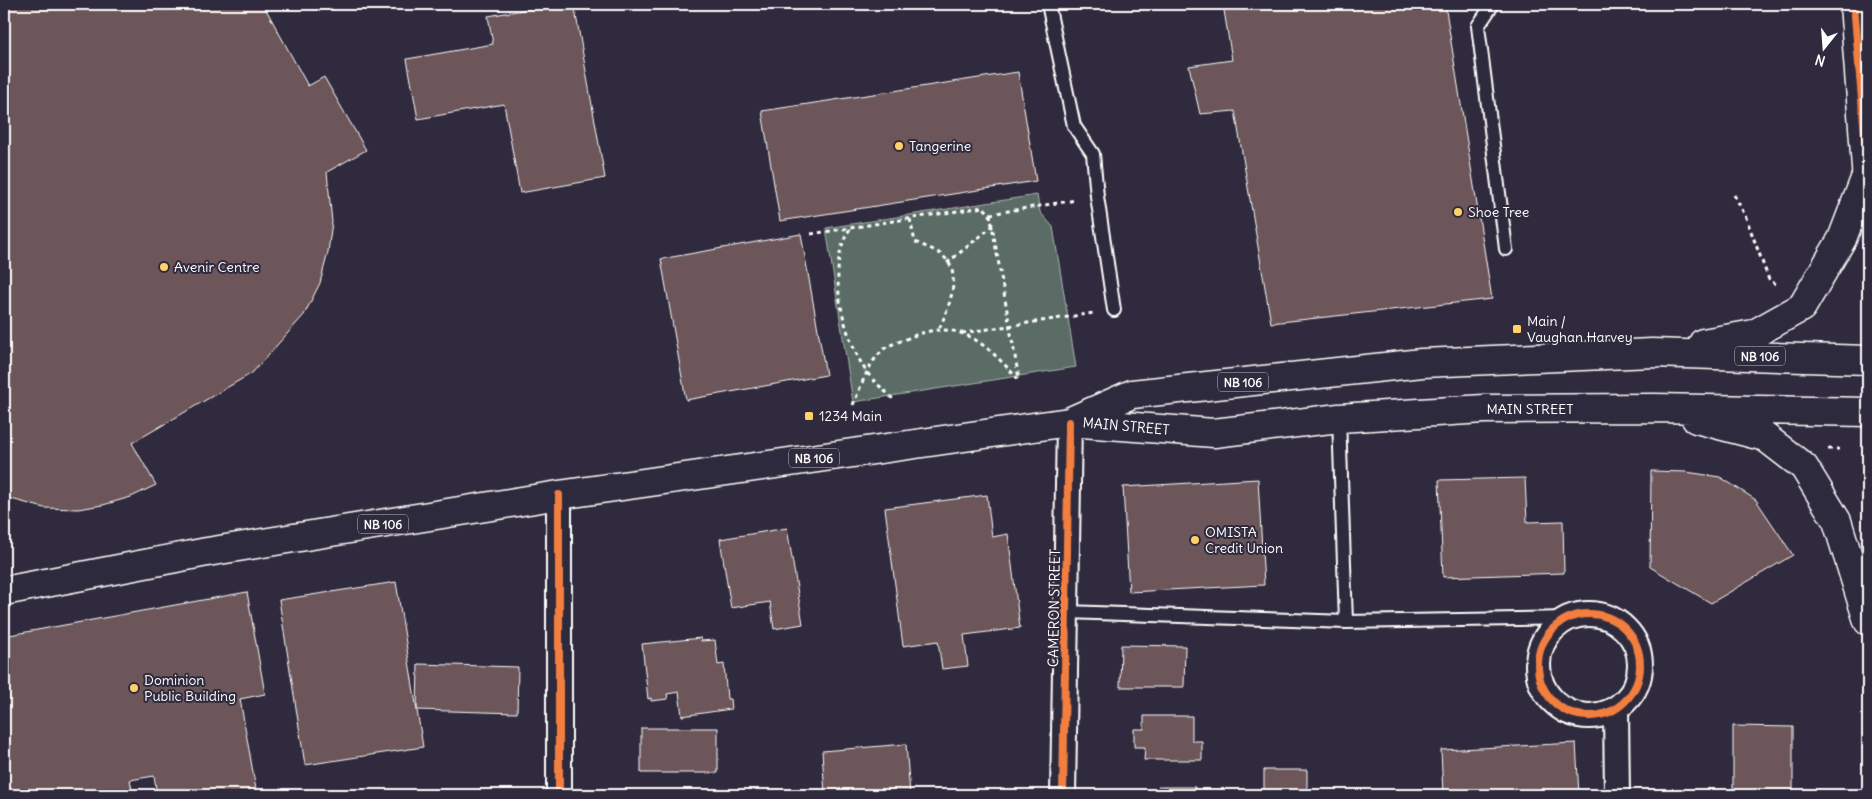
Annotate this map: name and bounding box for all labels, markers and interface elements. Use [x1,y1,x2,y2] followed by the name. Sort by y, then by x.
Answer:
[1800,22,1850,72] north arrow
[1813,50,1827,70] text: N
[909,137,971,155] place label: Tangerine
[893,140,905,152] marker: Tangerine
[1468,203,1529,221] place label: Shoe Tree
[1452,206,1464,218] marker: Shoe Tree
[174,258,259,276] place label: Avenir Centre
[158,261,170,273] marker: Avenir Centre
[1527,312,1633,346] place label: Main / Vaughan Harvey
[1511,323,1523,335] marker: Main / Vaughan Harvey
[1735,346,1785,366] road number: NB 106
[1218,372,1268,392] road number: NB 106
[1486,400,1574,418] street label: MAIN STREET
[819,407,882,425] place label: 1234 Main
[803,410,815,422] marker: 1234 Main
[1082,413,1170,439] street label: MAIN STREET
[789,448,839,468] road number: NB 106
[358,514,408,534] road number: NB 106
[1205,523,1283,557] place label: OMISTA Credit Union
[1189,534,1201,546] marker: OMISTA Credit Union
[1044,549,1064,667] street label: CAMERON STREET
[144,671,236,705] place label: Dominion Public Building
[128,682,140,694] marker: Dominion Public Building

